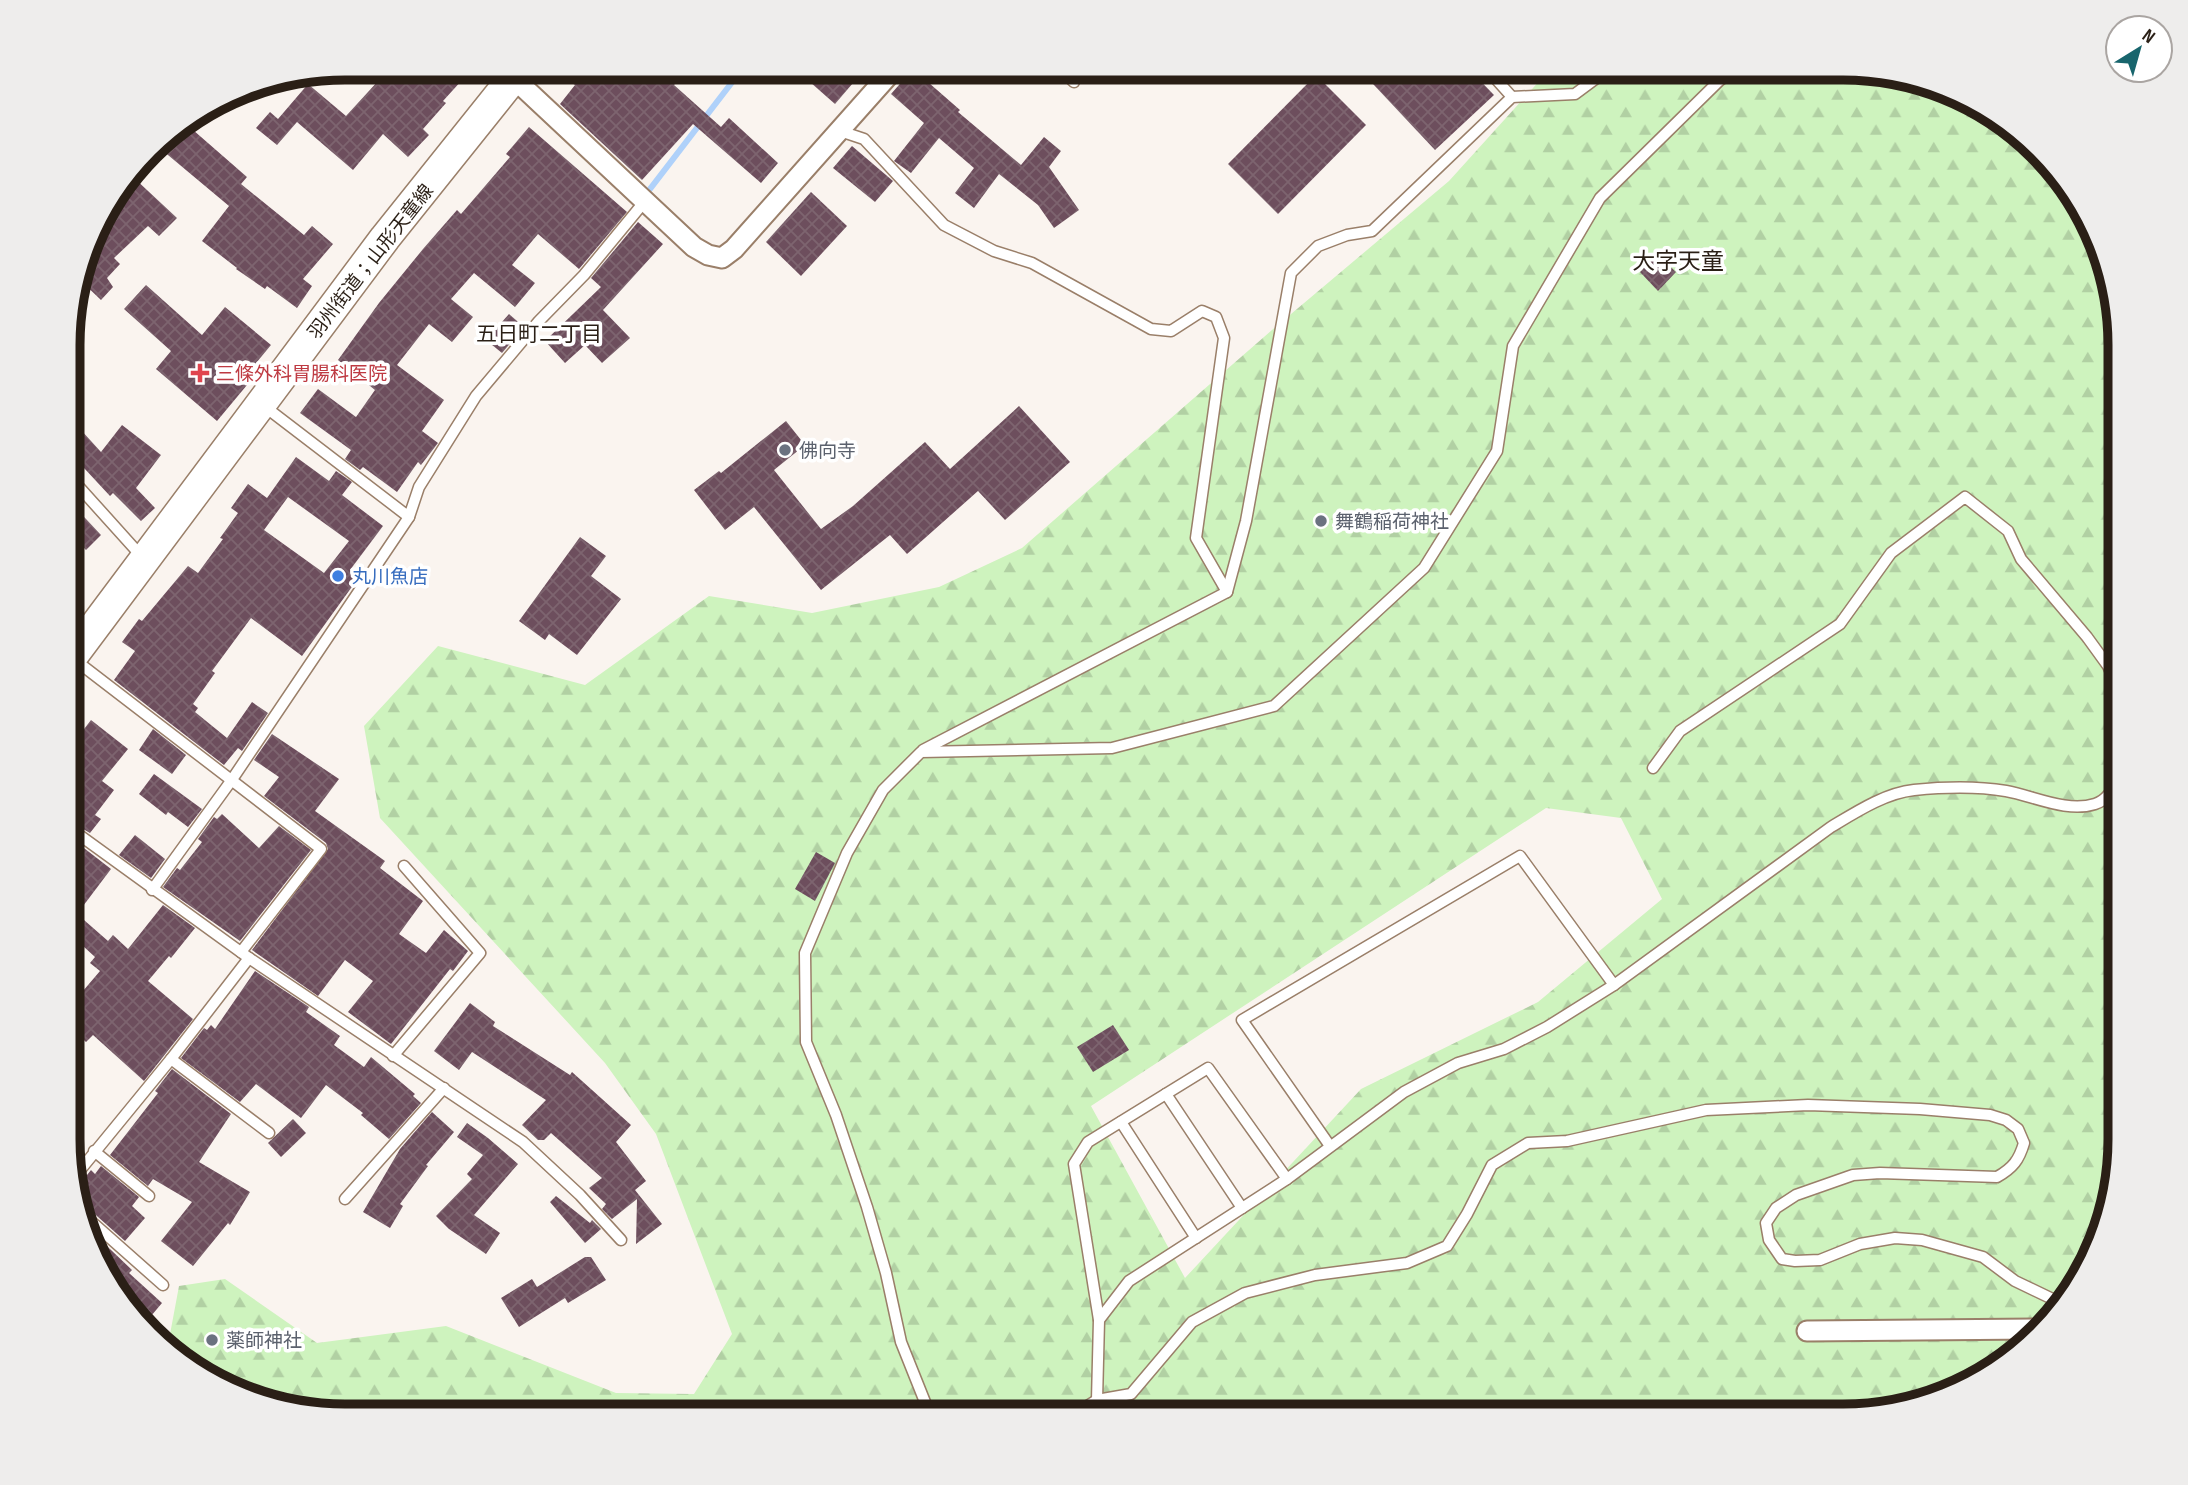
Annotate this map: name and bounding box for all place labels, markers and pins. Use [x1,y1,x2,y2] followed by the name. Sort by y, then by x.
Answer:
[190,363,210,383] marker: 三條外科胃腸科医院
[216,363,387,386] place label: 三條外科胃腸科医院
[799,440,856,463] place label: 佛向寺
[777,442,793,458] marker: 佛向寺
[1335,511,1449,534] place label: 舞鶴稲荷神社
[1313,513,1329,529] marker: 舞鶴稲荷神社
[352,566,428,589] place label: 丸川魚店
[330,568,346,584] marker: 丸川魚店
[226,1330,302,1353] place label: 薬師神社
[204,1332,220,1348] marker: 薬師神社

